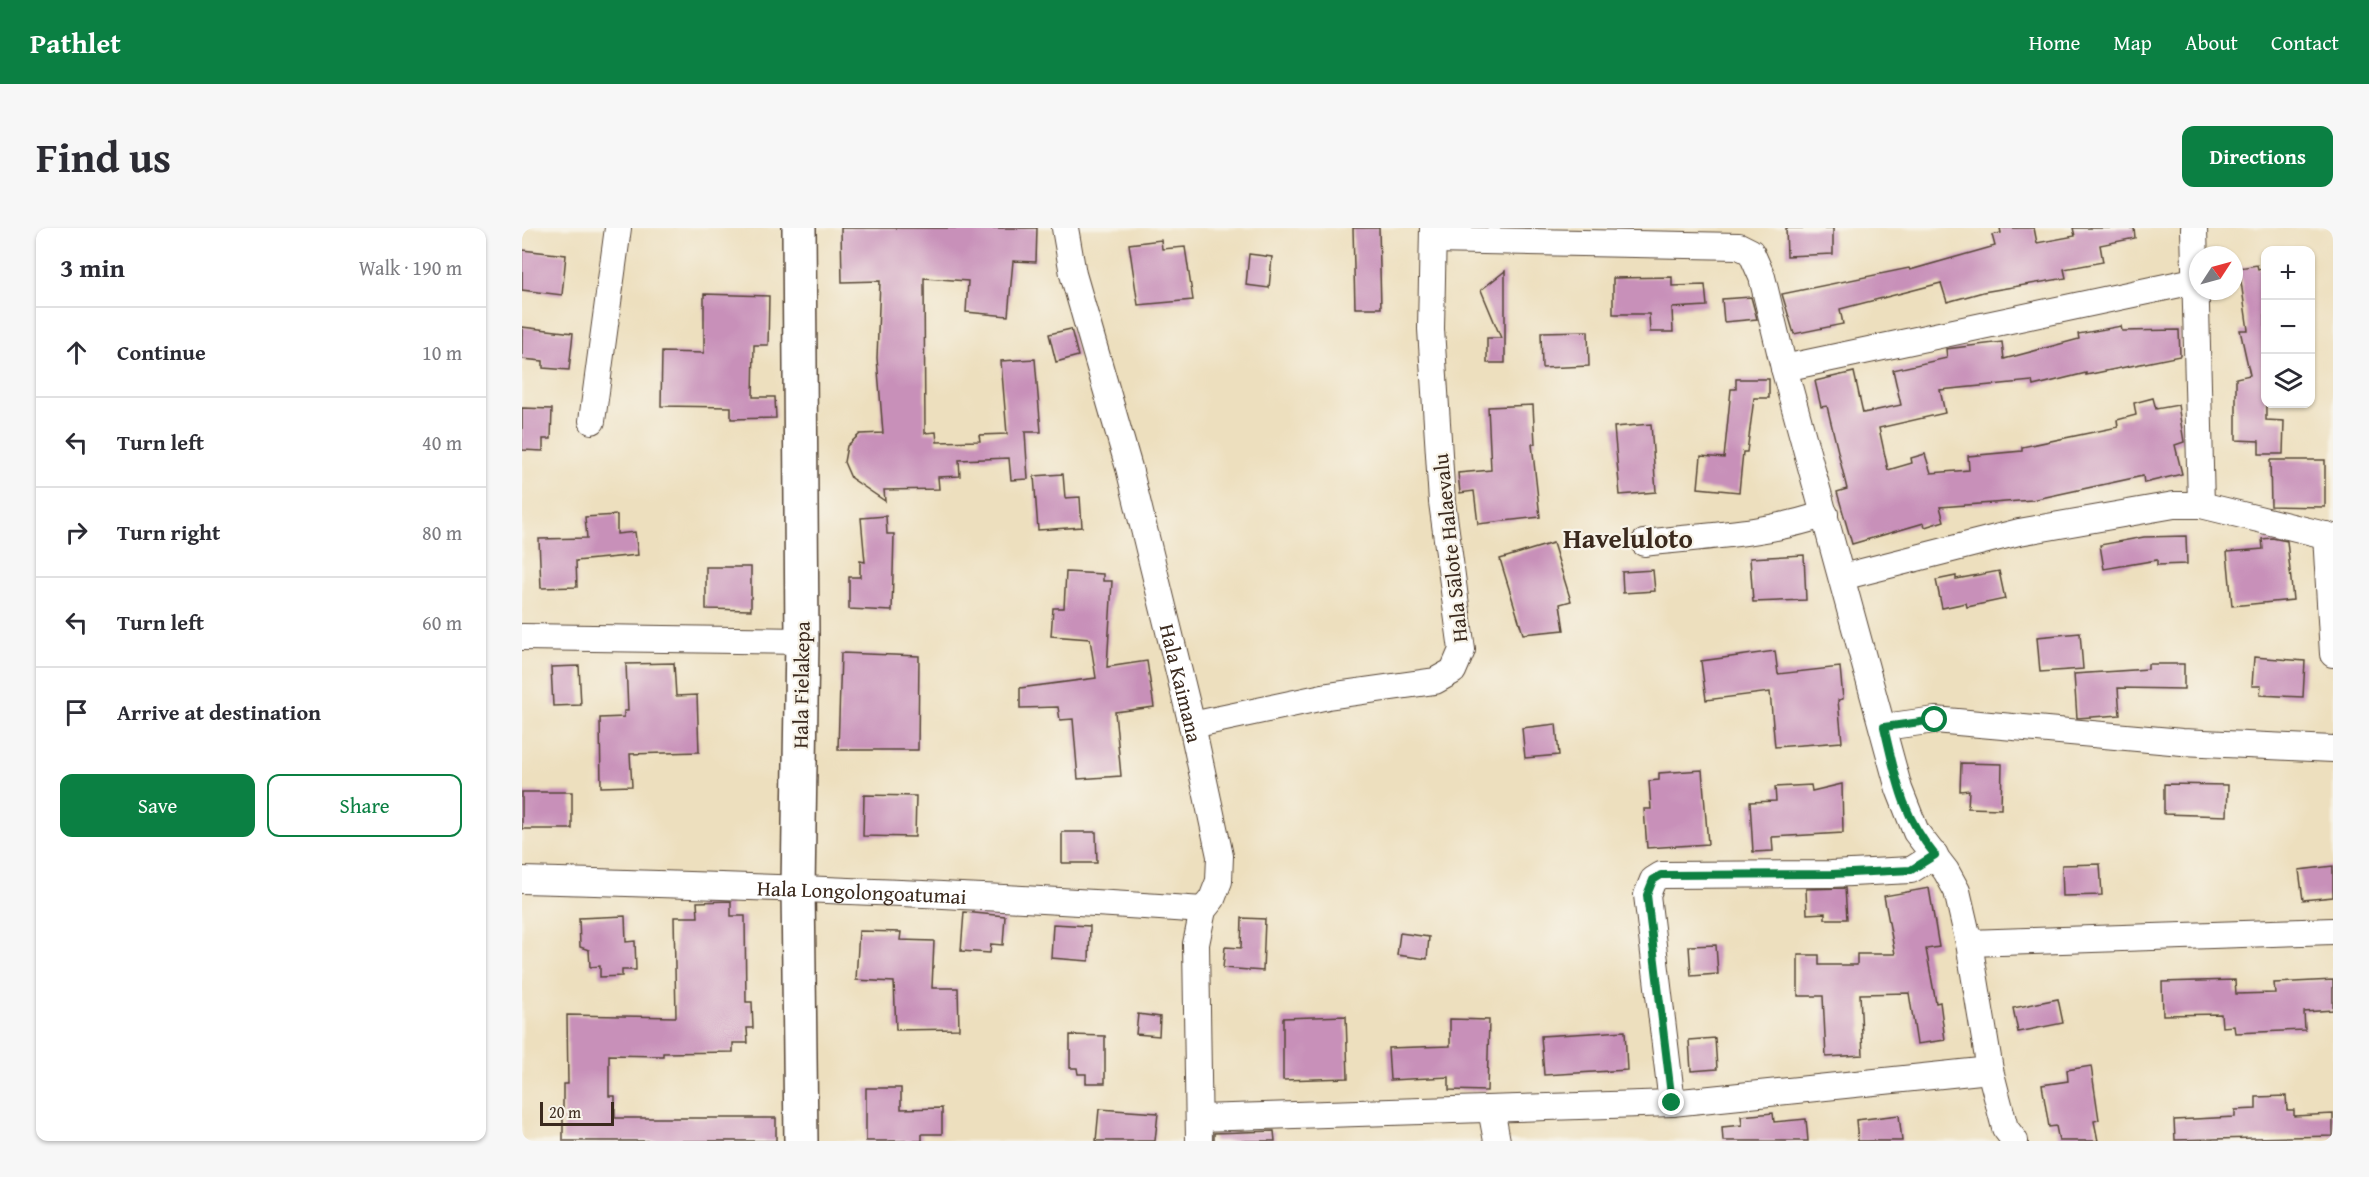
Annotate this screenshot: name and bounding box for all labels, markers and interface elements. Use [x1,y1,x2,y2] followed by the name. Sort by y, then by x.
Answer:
[30,22,121,63] text: Pathlet
[2029,27,2080,58] text: Home
[2113,27,2152,58] text: Map
[2185,27,2238,58] text: About
[2271,27,2339,58] text: Contact
[36,126,171,187] text: Find us
[2182,126,2333,187] button: Directions
[2189,246,2243,300] north arrow
[2261,246,2315,408] map controls
[2261,246,2315,300] button: +
[60,248,125,287] text: 3 min
[359,253,462,282] text: Walk · 190 m
[2261,300,2315,354] button: −
[60,336,93,369] icon: ahead
[117,336,206,368] text: Continue
[422,338,462,367] text: 10 m
[2261,354,2315,408] button: layers
[60,426,93,459] icon: left
[117,426,204,458] text: Turn left
[422,428,462,457] text: 40 m
[1425,451,1475,644] street label: Hala Sālote Halaevalu
[60,516,93,549] icon: right
[117,516,220,548] text: Turn right
[422,518,462,547] text: 80 m
[1563,518,1693,558] district label: Haveluloto
[60,606,93,639] icon: left
[117,606,204,638] text: Turn left
[422,608,462,637] text: 60 m
[1152,620,1211,745] street label: Hala Kaimana
[784,621,818,749] street label: Hala Fielakepa
[60,696,93,729] icon: arrive
[117,696,321,728] text: Arrive at destination
[1921,706,1947,732] route start
[60,774,255,837] button: Save
[267,774,462,837] button: Share
[757,872,967,911] street label: Hala Longolongoatumai
[1658,1089,1684,1115] route end
[540,1099,614,1126] scale bar
[549,1100,581,1124] text: 20 m

